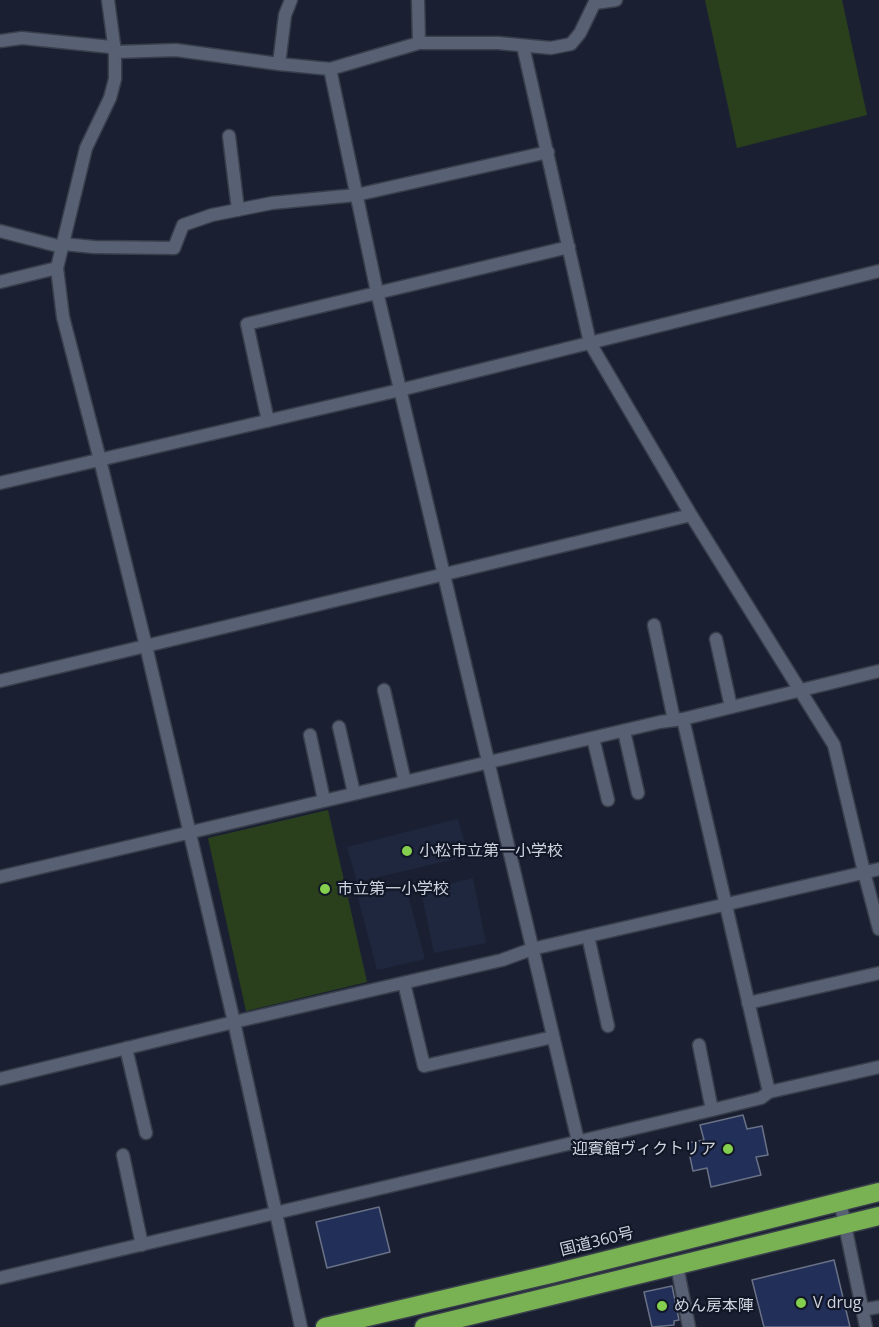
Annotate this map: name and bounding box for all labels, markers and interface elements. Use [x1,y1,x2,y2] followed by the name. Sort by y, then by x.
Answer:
[419,841,563,861] place label: 小松市立第一小学校
[400,844,414,858] marker: 小松市立第一小学校
[337,879,449,899] place label: 市立第一小学校
[318,882,332,896] marker: 市立第一小学校
[572,1139,716,1159] place label: 迎賓館ヴィクトリア
[721,1142,735,1156] marker: 迎賓館ヴィクトリア
[558,1224,636,1260] street label: 国道360号
[813,1293,862,1313] place label: V drug
[674,1296,754,1316] place label: めん房本陣
[794,1296,808,1310] marker: V drug
[655,1299,669,1313] marker: めん房本陣

